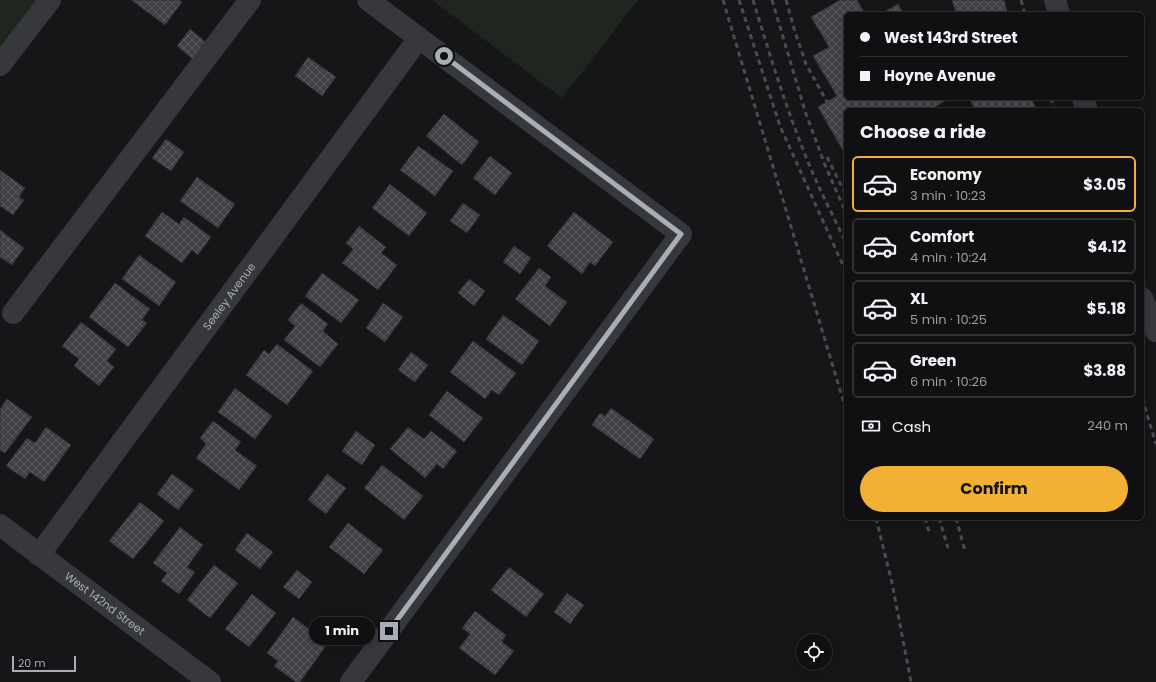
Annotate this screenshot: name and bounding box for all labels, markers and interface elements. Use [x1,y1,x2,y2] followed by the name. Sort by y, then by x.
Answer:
[884,27,1018,48] text: West 143rd Street
[435,47,453,65] route start
[884,65,996,86] text: Hoyne Avenue
[860,119,986,144] text: Choose a ride
[910,164,982,185] text: Economy
[862,166,898,202] icon: car
[1083,174,1126,195] text: $3.05
[910,186,986,205] text: 3 min · 10:23
[910,226,974,247] text: Comfort
[862,228,898,264] icon: car
[1088,236,1126,257] text: $4.12
[910,248,987,267] text: 4 min · 10:24
[199,259,259,333] street label: Seeley Avenue
[910,288,928,309] text: XL
[862,290,898,326] icon: car
[1087,298,1126,319] text: $5.18
[910,310,987,329] text: 5 min · 10:25
[910,350,956,371] text: Green
[862,352,898,388] icon: car
[1083,360,1126,381] text: $3.88
[910,372,987,391] text: 6 min · 10:26
[860,415,882,437] icon: cash
[892,416,931,437] text: Cash
[1087,416,1128,435] text: 240 m
[860,466,1128,512] button: Confirm
[61,568,148,639] street label: West 142nd Street
[309,617,375,645] callout: 1 min
[325,621,359,640] text: 1 min
[380,622,398,640] route end
[796,634,832,670] map controls
[796,634,832,670] button: locate
[12,654,76,673] scale bar
[18,655,46,671] text: 20 m

